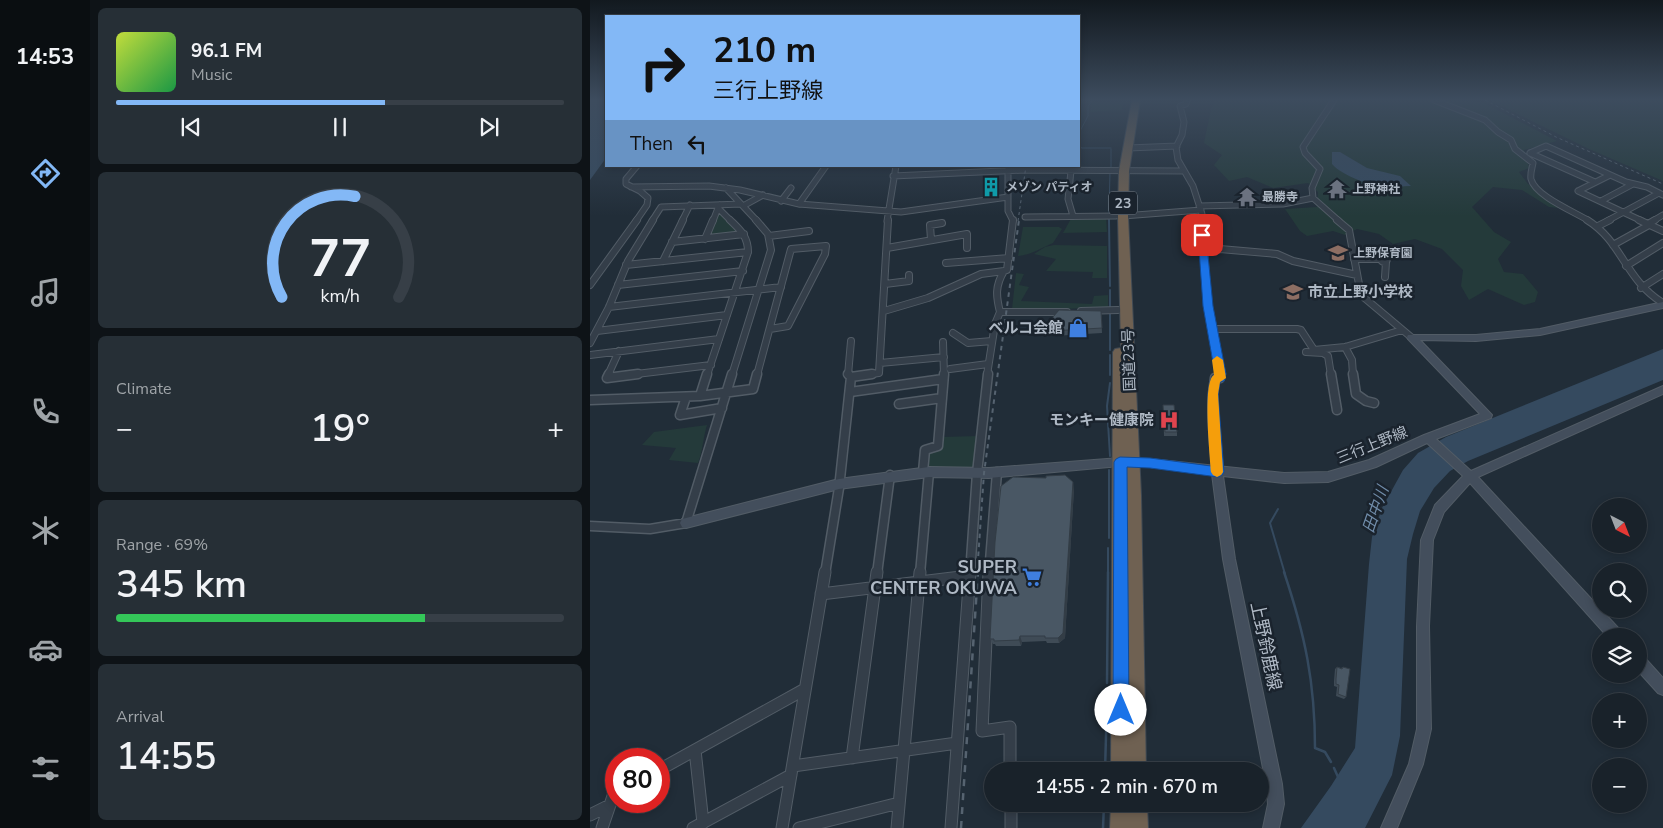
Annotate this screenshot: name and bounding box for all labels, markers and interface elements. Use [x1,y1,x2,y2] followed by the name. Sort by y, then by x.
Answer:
[713,27,816,74] text: 210 m
[630,35,695,100] icon: right
[191,38,262,64] text: 96.1 FM
[16,42,74,72] text: 14:53
[191,64,232,86] text: Music
[713,76,823,106] text: 三行上野線
[177,113,205,141] icon: previous
[326,113,354,141] icon: pause
[475,113,503,141] icon: next
[683,130,711,158] icon: left
[630,131,673,157] text: Then
[28,156,63,191] icon: directions
[980,176,1002,198] building icon: メゾン パティオ
[1326,178,1348,200] temple icon: 上野神社
[1006,179,1093,195] place label: メゾン パティオ
[1352,181,1400,197] place label: 上野神社
[1236,186,1258,208] temple icon: 最勝寺
[1262,189,1298,205] place label: 最勝寺
[1109,192,1137,214] road number: 23
[1181,214,1223,256] pin
[1188,221,1216,249] icon: arrive
[309,223,371,294] text: 77
[1327,242,1349,264] school or university icon: 上野保育園
[1353,245,1413,261] place label: 上野保育園
[28,275,63,310] icon: music
[1282,281,1304,303] school or university icon: 市立上野小学校
[1308,282,1413,302] place label: 市立上野小学校
[320,284,360,308] text: km/h
[1067,317,1089,339] shop icon: ベルコ会館
[988,318,1063,338] place label: ベルコ会館
[1118,328,1140,392] street label: 国道23号
[116,378,171,400] text: Climate
[28,394,63,429] icon: phone
[310,403,370,454] text: 19°
[1158,409,1180,431] hospital icon: モンキー健康院
[116,410,133,448] text: −
[547,410,564,448] text: +
[1049,410,1154,430] place label: モンキー健康院
[1333,422,1411,468] street label: 三行上野線
[1358,481,1395,536] water label: 田中川
[1592,498,1648,552] north arrow
[1592,498,1647,813] map controls
[28,513,63,548] icon: climate
[116,534,208,556] text: Range · 69%
[870,555,1018,600] place label: SUPER CENTER OKUWA
[116,559,247,610] text: 345 km
[1592,563,1647,618] button: search
[1021,566,1043,588] supermarket icon: SUPER CENTER OKUWA
[1245,599,1287,693] street label: 上野鈴鹿線
[1592,628,1647,683] button: layers
[28,632,63,667] icon: car
[1094,683,1146,735] position arrow
[1592,693,1647,748] button: +
[116,706,164,728] text: Arrival
[116,731,216,782] text: 14:55
[605,748,670,813] speed limit sign: 80
[28,751,63,786] icon: filters
[1592,758,1647,813] button: −
[1035,774,1218,800] text: 14:55 · 2 min · 670 m

